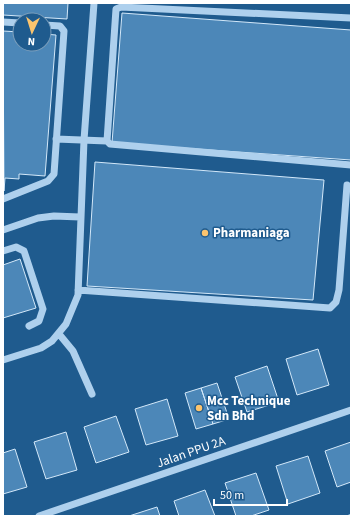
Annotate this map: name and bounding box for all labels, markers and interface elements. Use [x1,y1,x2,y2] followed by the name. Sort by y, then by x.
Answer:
[12,12,52,52] north arrow
[27,34,36,49] text: N
[213,224,290,242] place label: Pharmaniaga
[200,228,210,238] marker: Pharmaniaga
[207,392,291,425] place label: Mcc Technique Sdn Bhd
[194,403,204,413] marker: Mcc Technique Sdn Bhd
[154,432,229,472] street label: Jalan PPU 2A
[214,481,287,507] scale bar
[220,487,244,504] text: 50 m

